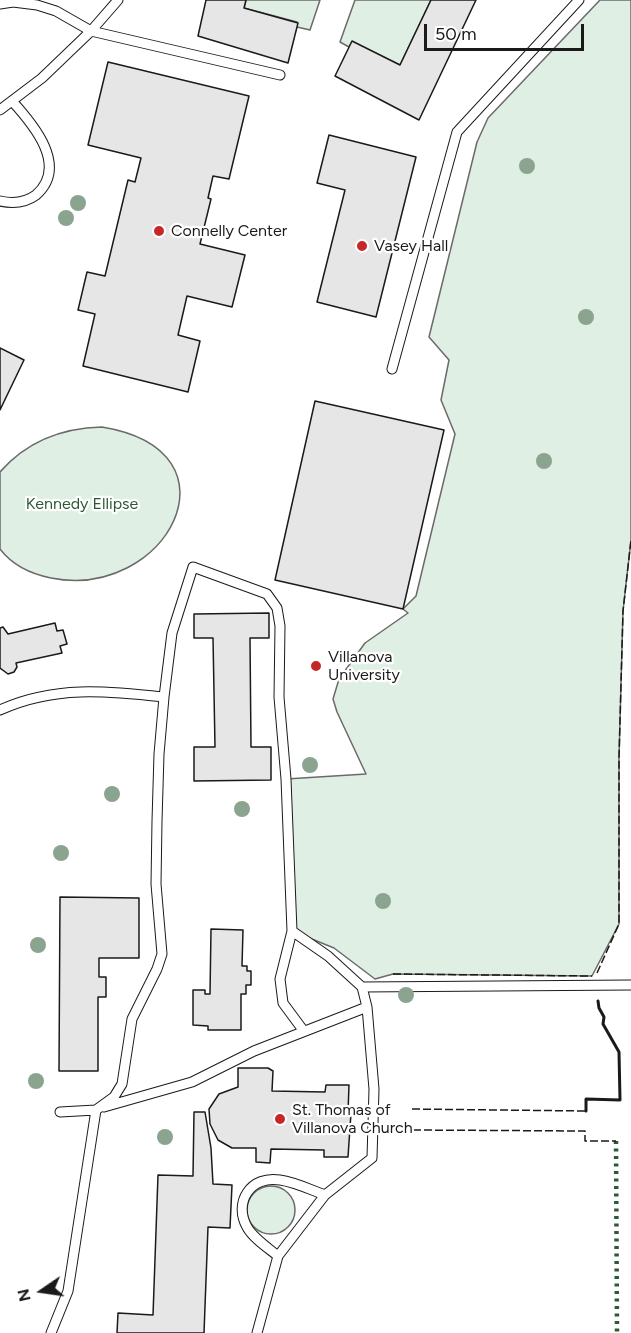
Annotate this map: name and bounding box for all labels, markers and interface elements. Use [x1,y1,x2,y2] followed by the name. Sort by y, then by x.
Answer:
[427,12,588,50] scale bar
[435,23,477,45] text: 50 m
[171,221,287,241] place label: Connelly Center
[152,224,166,238] marker: Connelly Center
[374,236,448,256] place label: Vasey Hall
[355,239,369,253] marker: Vasey Hall
[26,494,138,514] park label: Kennedy Ellipse
[328,647,400,685] place label: Villanova University
[309,659,323,673] marker: Villanova University
[292,1100,413,1138] place label: St. Thomas of Villanova Church
[273,1112,287,1126] marker: St. Thomas of Villanova Church
[12,1261,72,1321] north arrow
[13,1287,35,1303] text: N

